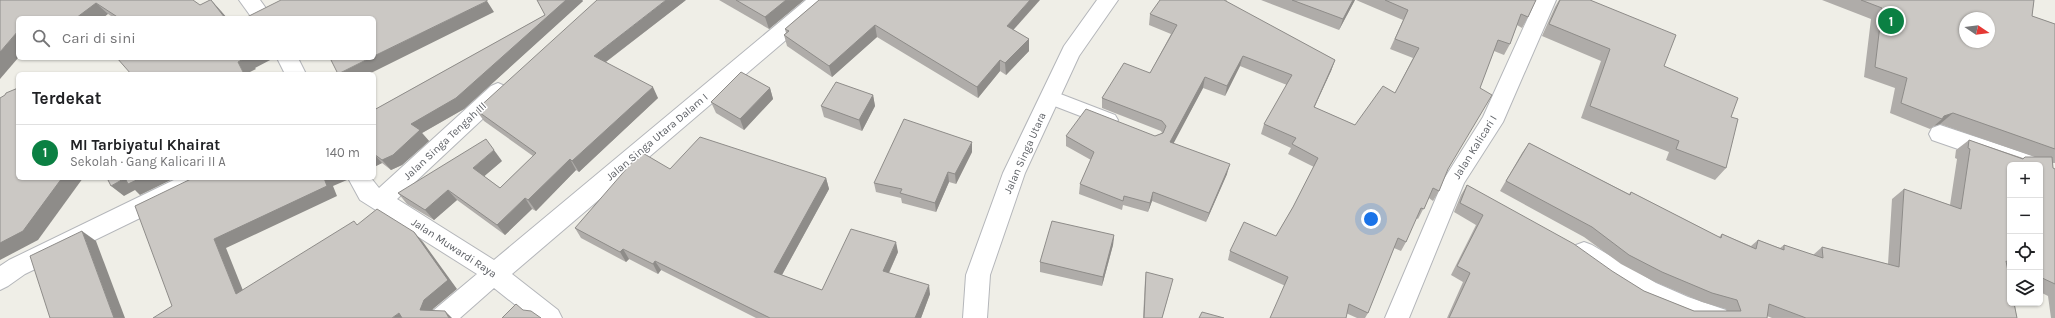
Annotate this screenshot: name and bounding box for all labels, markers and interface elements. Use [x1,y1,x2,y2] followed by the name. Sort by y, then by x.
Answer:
[1878,6,1904,36] pin: 1
[1959,12,1995,48] north arrow
[16,16,376,60] search box
[30,27,52,49] icon: search
[62,29,136,47] text: Cari di sini
[32,88,101,108] text: Terdekat
[603,91,711,183] street label: Jalan Singa Utara Dalam I
[401,99,489,183] street label: Jalan Singa Tengah III
[1001,110,1049,196] street label: Jalan Singa Utara
[1450,113,1500,181] street label: Jalan Kalicari I
[70,136,220,154] text: MI Tarbiyatul Khairat
[43,145,47,160] text: 1
[325,145,360,160] text: 140 m
[70,154,226,169] text: Sekolah · Gang Kalicari II A
[2007,162,2043,306] map controls
[2007,162,2043,198] button: +
[2007,198,2043,234] button: −
[1361,209,1381,229] your location
[409,216,499,280] street label: Jalan Muwardi Raya
[2007,234,2043,270] button: locate
[2007,270,2043,306] button: layers

